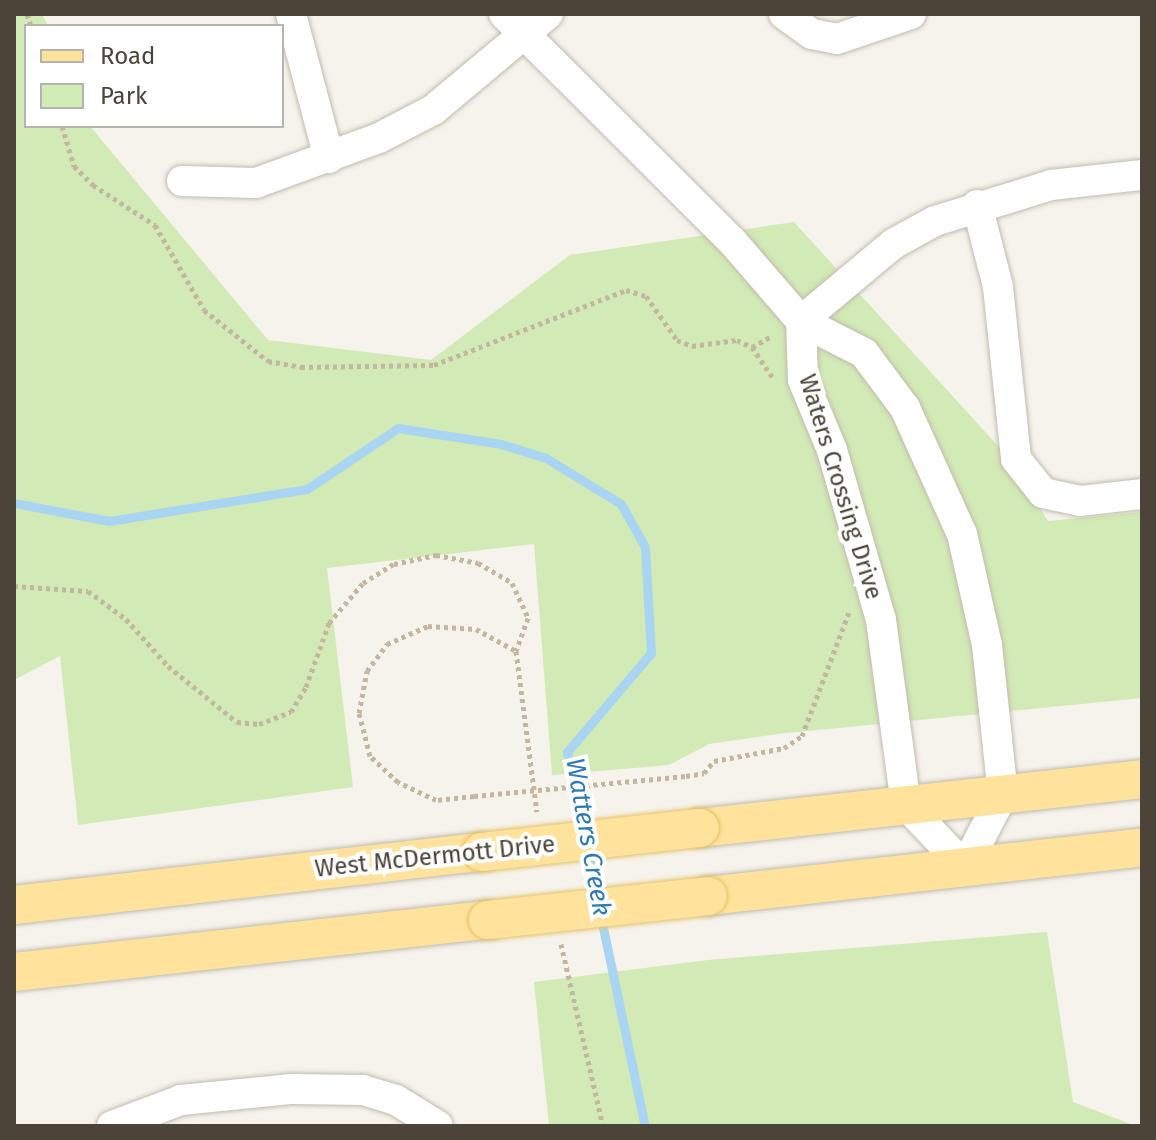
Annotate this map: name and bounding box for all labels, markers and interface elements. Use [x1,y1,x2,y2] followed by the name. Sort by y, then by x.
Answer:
[24,24,284,128] legend
[100,42,155,70] text: Road
[100,82,147,110] text: Park
[792,371,888,603] street label: Waters Crossing Drive
[559,756,617,918] water label: Watters Creek
[313,830,557,884] street label: West McDermott Drive

